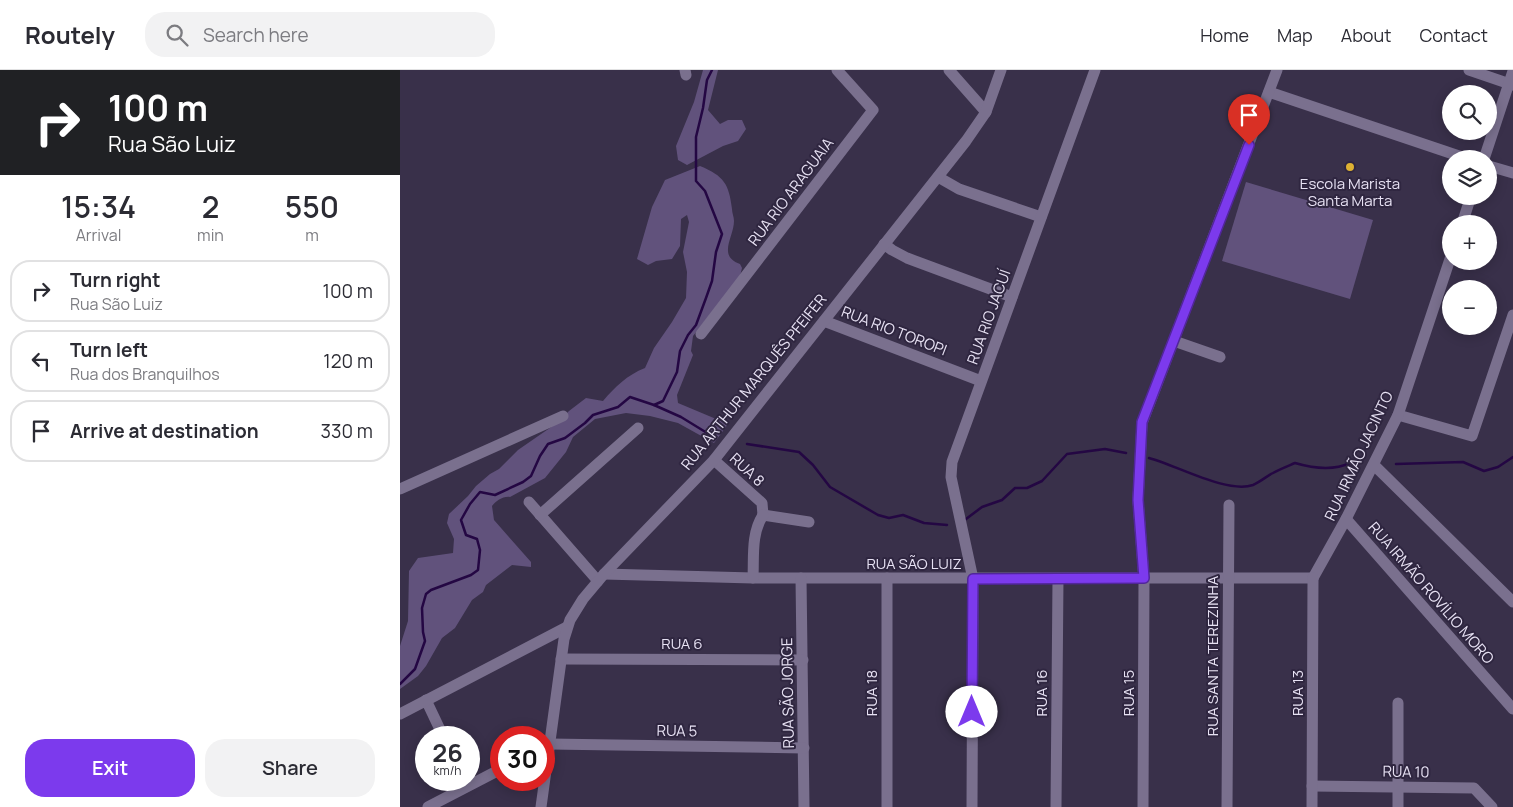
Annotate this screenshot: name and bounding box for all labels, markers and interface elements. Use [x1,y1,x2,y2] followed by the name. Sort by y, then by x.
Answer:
[145,12,495,57] search box
[25,18,115,51] text: Routely
[163,21,191,49] icon: search
[203,22,309,48] text: Search here
[1200,23,1249,47] text: Home
[1277,23,1313,47] text: Map
[1341,23,1391,47] text: About
[1419,23,1488,47] text: Contact
[108,84,208,132] text: 100 m
[1442,85,1497,335] map controls
[1442,85,1497,140] button: search
[25,90,90,155] icon: right
[1228,94,1270,145] pin
[1235,101,1263,129] icon: arrive
[108,129,236,159] text: Rua São Luiz
[743,133,838,250] street label: RUA RIO ARAGUAIA
[1442,150,1497,205] button: layers
[1344,161,1356,173] marker: Escola Marista Santa Marta
[1300,173,1400,211] place label: Escola Marista Santa Marta
[61,186,136,227] text: 15:34
[202,186,219,227] text: 2
[285,186,339,227] text: 550
[1442,215,1497,270] button: +
[76,224,121,246] text: Arrival
[197,224,224,246] text: min
[305,224,319,246] text: m
[962,266,1016,367] street label: RUA RIO JACUÍ
[70,267,160,293] text: Turn right
[27,277,55,305] icon: right
[322,278,373,304] text: 100 m
[1442,280,1497,335] button: −
[676,289,831,474] street label: RUA ARTHUR MARQUÊS PFEIFER
[70,293,163,315] text: Rua São Luiz
[838,301,950,360] street label: RUA RIO TOROPI
[70,337,148,363] text: Turn left
[27,347,55,375] icon: left
[323,348,373,374] text: 120 m
[70,363,220,385] text: Rua dos Branquilhos
[1319,387,1398,524] street label: RUA IRMÃO JACINTO
[27,417,55,445] icon: arrive
[70,418,259,444] text: Arrive at destination
[320,418,373,444] text: 330 m
[725,448,769,491] street label: RUA 8
[1364,517,1499,668] street label: RUA IRMÃO ROVÍLIO MORO
[866,553,962,574] street label: RUA SÃO LUIZ
[1202,575,1223,736] street label: RUA SANTA TEREZINHA
[661,633,703,654] street label: RUA 6
[776,637,799,749] street label: RUA SÃO JORGE
[1031,669,1052,717] street label: RUA 16
[861,670,882,716] street label: RUA 18
[1118,670,1139,716] street label: RUA 15
[1287,670,1308,716] street label: RUA 13
[945,685,997,737] position arrow
[656,720,698,741] street label: RUA 5
[490,726,555,791] speed limit sign: 30
[432,735,463,770] text: 26
[25,739,195,797] button: Exit
[205,739,375,797] button: Share
[1382,761,1430,782] street label: RUA 10
[434,762,461,779] text: km/h

